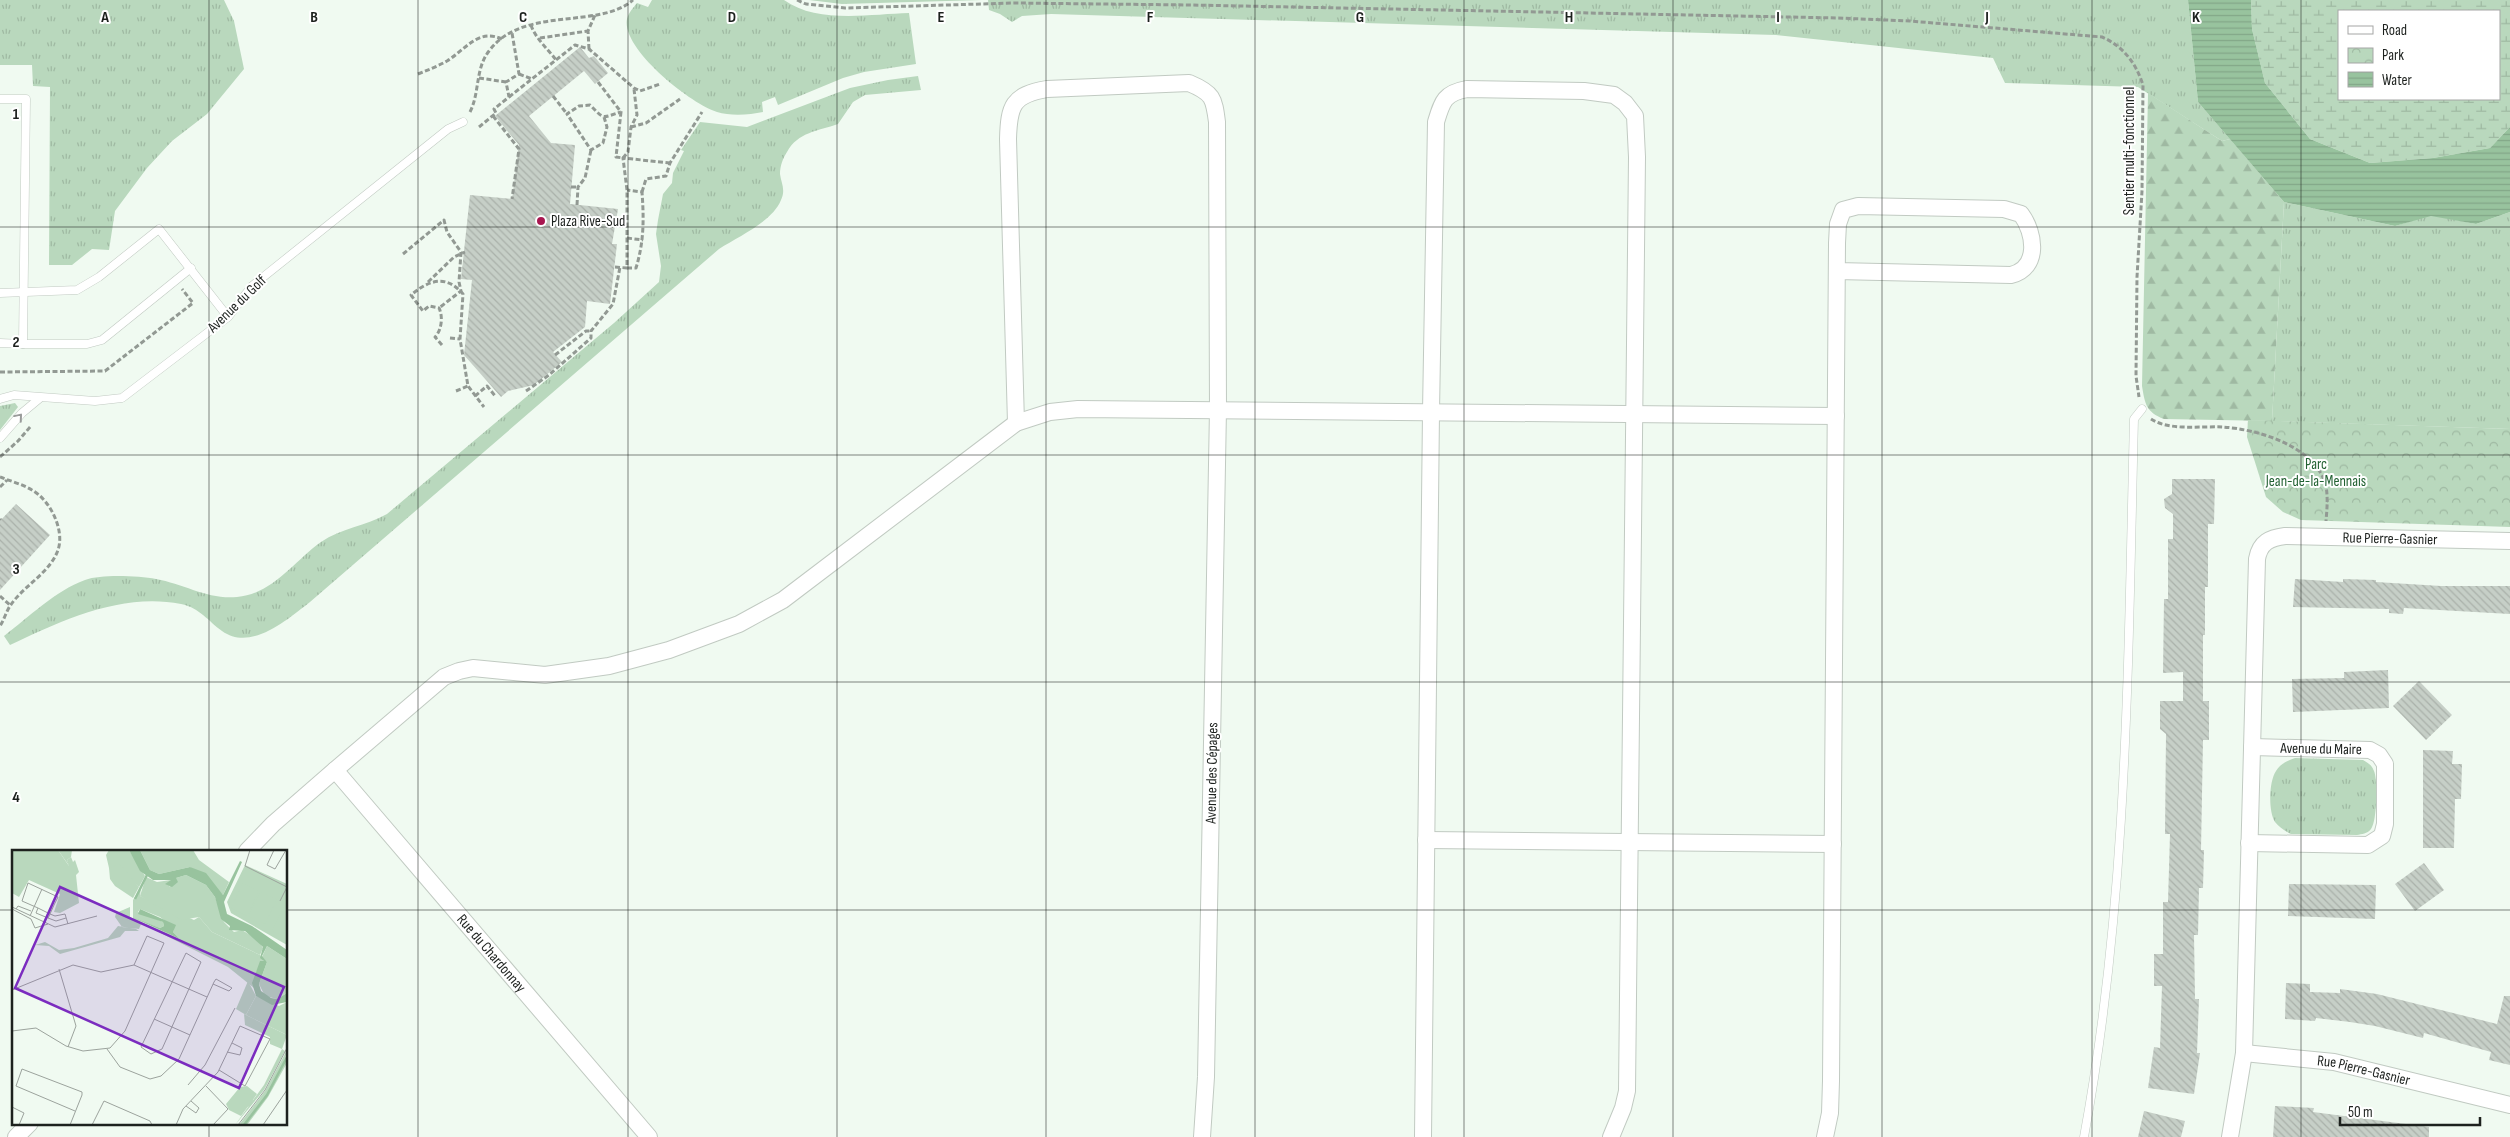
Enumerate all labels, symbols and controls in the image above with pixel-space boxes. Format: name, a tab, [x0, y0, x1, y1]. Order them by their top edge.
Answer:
text: A	[100, 8, 109, 27]
text: B	[310, 8, 318, 27]
text: C	[519, 8, 527, 27]
text: D	[728, 8, 736, 27]
text: E	[938, 8, 945, 27]
text: F	[1147, 8, 1154, 27]
text: G	[1356, 8, 1364, 27]
text: H	[1565, 8, 1573, 27]
text: I	[1776, 8, 1780, 27]
text: J	[1984, 8, 1989, 27]
text: K	[2192, 8, 2200, 27]
legend	[2338, 10, 2500, 100]
text: Road	[2382, 21, 2407, 40]
text: Park	[2382, 46, 2404, 65]
text: Water	[2382, 71, 2413, 90]
street label: Sentier multi-fonctionnel	[2120, 87, 2139, 215]
text: 1	[13, 105, 20, 124]
place label: Plaza Rive-Sud	[551, 212, 625, 231]
marker: Plaza Rive-Sud	[535, 215, 547, 227]
street label: Avenue du Golf	[203, 271, 271, 338]
text: 2	[12, 333, 20, 352]
one-way arrow	[13, 414, 22, 423]
park label: Parc Jean-de-la-Mennais	[2265, 455, 2366, 491]
street label: Rue Pierre-Gasnier	[2342, 528, 2438, 549]
text: 3	[12, 560, 20, 579]
street label: Avenue des Cépages	[1202, 722, 1222, 825]
street label: Avenue du Maire	[2279, 739, 2362, 759]
text: 4	[12, 788, 20, 807]
inset map	[12, 850, 288, 1124]
street label: Rue du Chardonnay	[453, 910, 531, 996]
street label: Rue Pierre-Gasnier	[2316, 1051, 2413, 1090]
scale bar	[2340, 1094, 2480, 1126]
text: 50 m	[2348, 1103, 2373, 1122]

